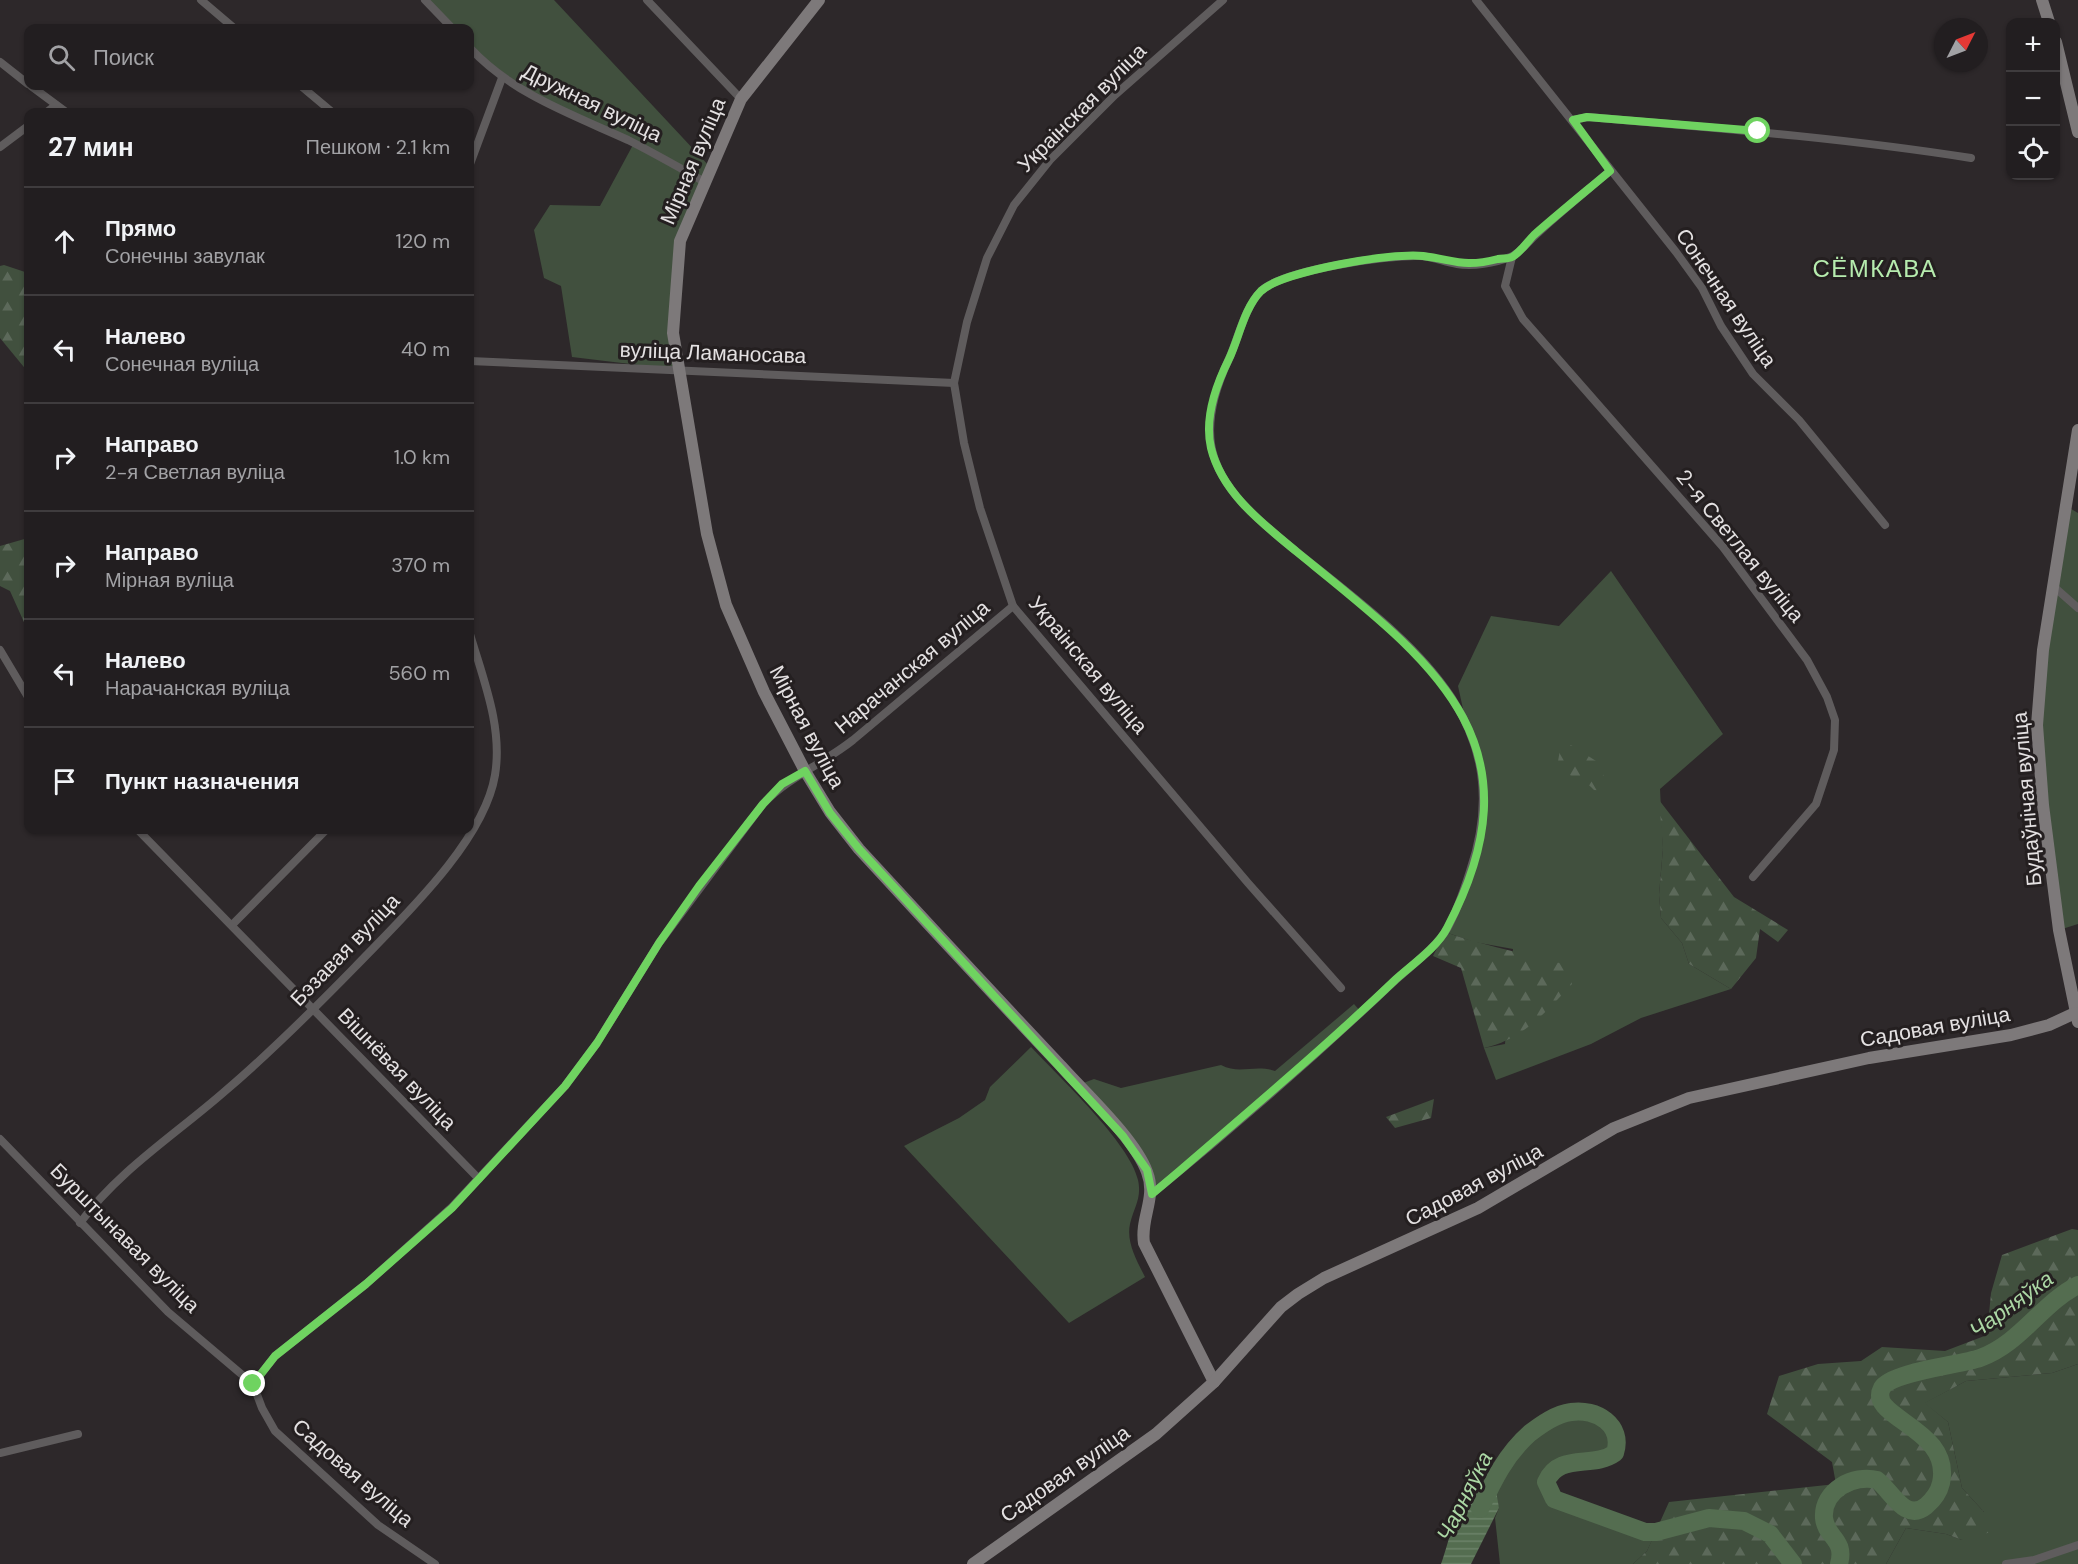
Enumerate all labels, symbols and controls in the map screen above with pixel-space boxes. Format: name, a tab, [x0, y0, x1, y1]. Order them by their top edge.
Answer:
north arrow	[1934, 18, 1988, 72]
map controls	[2006, 18, 2060, 180]
button: +	[2006, 18, 2060, 72]
search box	[24, 24, 474, 90]
street label: Украінская вуліца	[1012, 37, 1153, 178]
icon: search	[45, 41, 78, 74]
text: Поиск	[93, 43, 154, 72]
street label: Дружная вуліца	[518, 57, 667, 149]
button: −	[2006, 72, 2060, 126]
street label: Мірная вуліца	[654, 93, 732, 229]
route start	[1744, 117, 1770, 143]
button: locate	[2006, 126, 2060, 180]
text: 27 мин	[48, 130, 134, 164]
text: Пешком · 2.1 km	[306, 134, 450, 160]
text: Прямо	[105, 214, 176, 243]
street label: Сонечная вуліца	[1669, 223, 1783, 373]
icon: ahead	[48, 225, 81, 258]
text: 120 m	[396, 228, 450, 254]
text: Сонечны завулак	[105, 243, 265, 269]
district label: СЁМКАВА	[1812, 253, 1938, 284]
text: Налево	[105, 322, 186, 351]
icon: left	[48, 333, 81, 366]
text: 40 m	[401, 336, 450, 362]
street label: вуліца Ламаносава	[619, 336, 807, 370]
text: Сонечная вуліца	[105, 351, 259, 377]
text: Направо	[105, 430, 199, 459]
icon: right	[48, 441, 81, 474]
text: 1.0 km	[394, 444, 450, 470]
text: 2-я Светлая вуліца	[105, 459, 285, 485]
street label: 2-я Светлая вуліца	[1670, 464, 1811, 628]
text: Направо	[105, 538, 199, 567]
icon: right	[48, 549, 81, 582]
text: 370 m	[391, 552, 450, 578]
text: Мірная вуліца	[105, 567, 234, 593]
street label: Украінская вуліца	[1022, 590, 1154, 740]
street label: Нарачанская вуліца	[829, 594, 996, 740]
text: Налево	[105, 646, 186, 675]
icon: left	[48, 657, 81, 690]
text: 560 m	[388, 660, 450, 686]
street label: Мірная вуліца	[763, 661, 851, 794]
text: Нарачанская вуліца	[105, 675, 290, 701]
street label: Будаўнічая вуліца	[2005, 710, 2049, 887]
icon: arrive	[48, 765, 81, 798]
text: Пункт назначения	[105, 767, 300, 796]
street label: Бэзавая вуліца	[284, 887, 406, 1012]
street label: Садовая вуліца	[1858, 1000, 2013, 1054]
street label: Вішнёвая вуліца	[331, 1002, 463, 1136]
street label: Садовая вуліца	[1400, 1137, 1548, 1233]
street label: Бурштынавая вуліца	[44, 1157, 206, 1319]
water label: Чарняўка	[1964, 1264, 2059, 1345]
route end	[239, 1370, 265, 1396]
street label: Садовая вуліца	[286, 1413, 420, 1534]
street label: Садовая вуліца	[995, 1419, 1136, 1529]
water label: Чарняўка	[1430, 1447, 1499, 1546]

